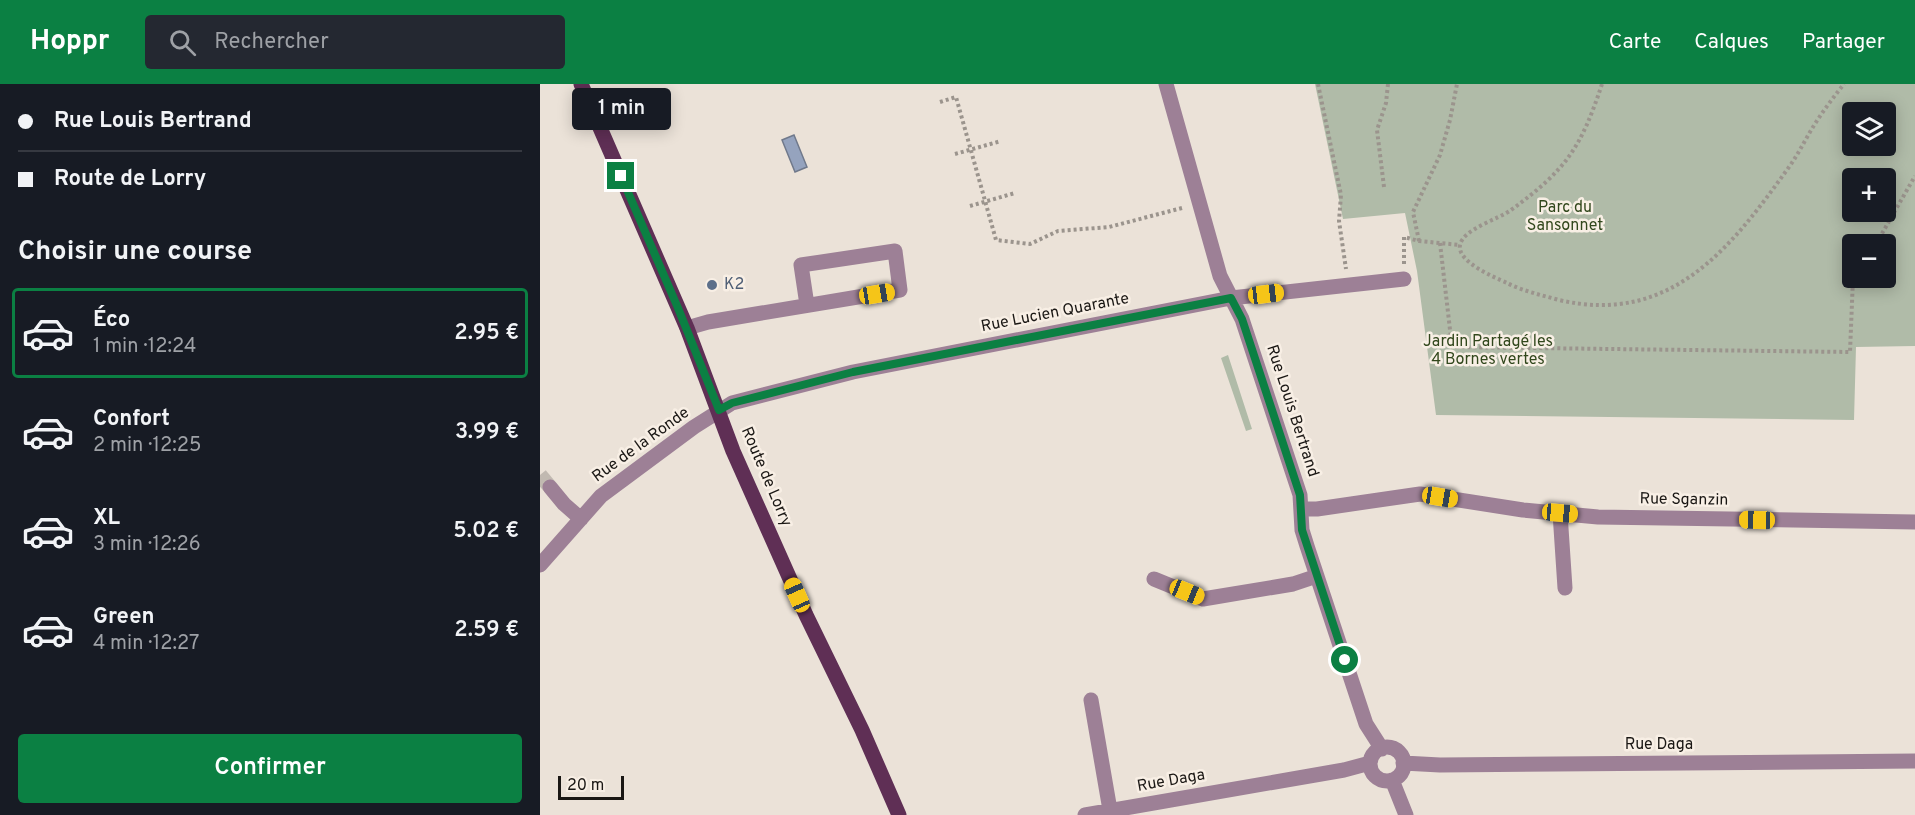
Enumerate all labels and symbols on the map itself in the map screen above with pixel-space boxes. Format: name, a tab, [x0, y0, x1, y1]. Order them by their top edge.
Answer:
callout: 1 min	[572, 89, 670, 131]
route end	[607, 162, 634, 189]
park label: Parc du Sansonnet	[1527, 198, 1603, 236]
place label: K2	[724, 275, 744, 295]
marker: K2	[705, 278, 719, 292]
car	[858, 282, 896, 306]
car	[1247, 283, 1285, 305]
street label: Rue Lucien Quarante	[979, 289, 1131, 337]
park label: Jardin Partagé les 4 Bornes vertes	[1423, 332, 1553, 370]
street label: Rue Louis Bertrand	[1261, 342, 1323, 480]
street label: Rue de la Ronde	[588, 403, 694, 487]
street label: Route de Lorry	[736, 424, 796, 530]
car	[1421, 485, 1459, 509]
street label: Rue Sganzin	[1639, 489, 1729, 511]
car	[1541, 502, 1579, 524]
car	[1739, 511, 1775, 529]
car	[781, 575, 813, 615]
car	[1167, 577, 1207, 607]
route start	[1331, 646, 1358, 673]
street label: Rue Daga	[1625, 735, 1693, 755]
street label: Rue Daga	[1136, 765, 1206, 797]
scale bar	[558, 773, 624, 800]

